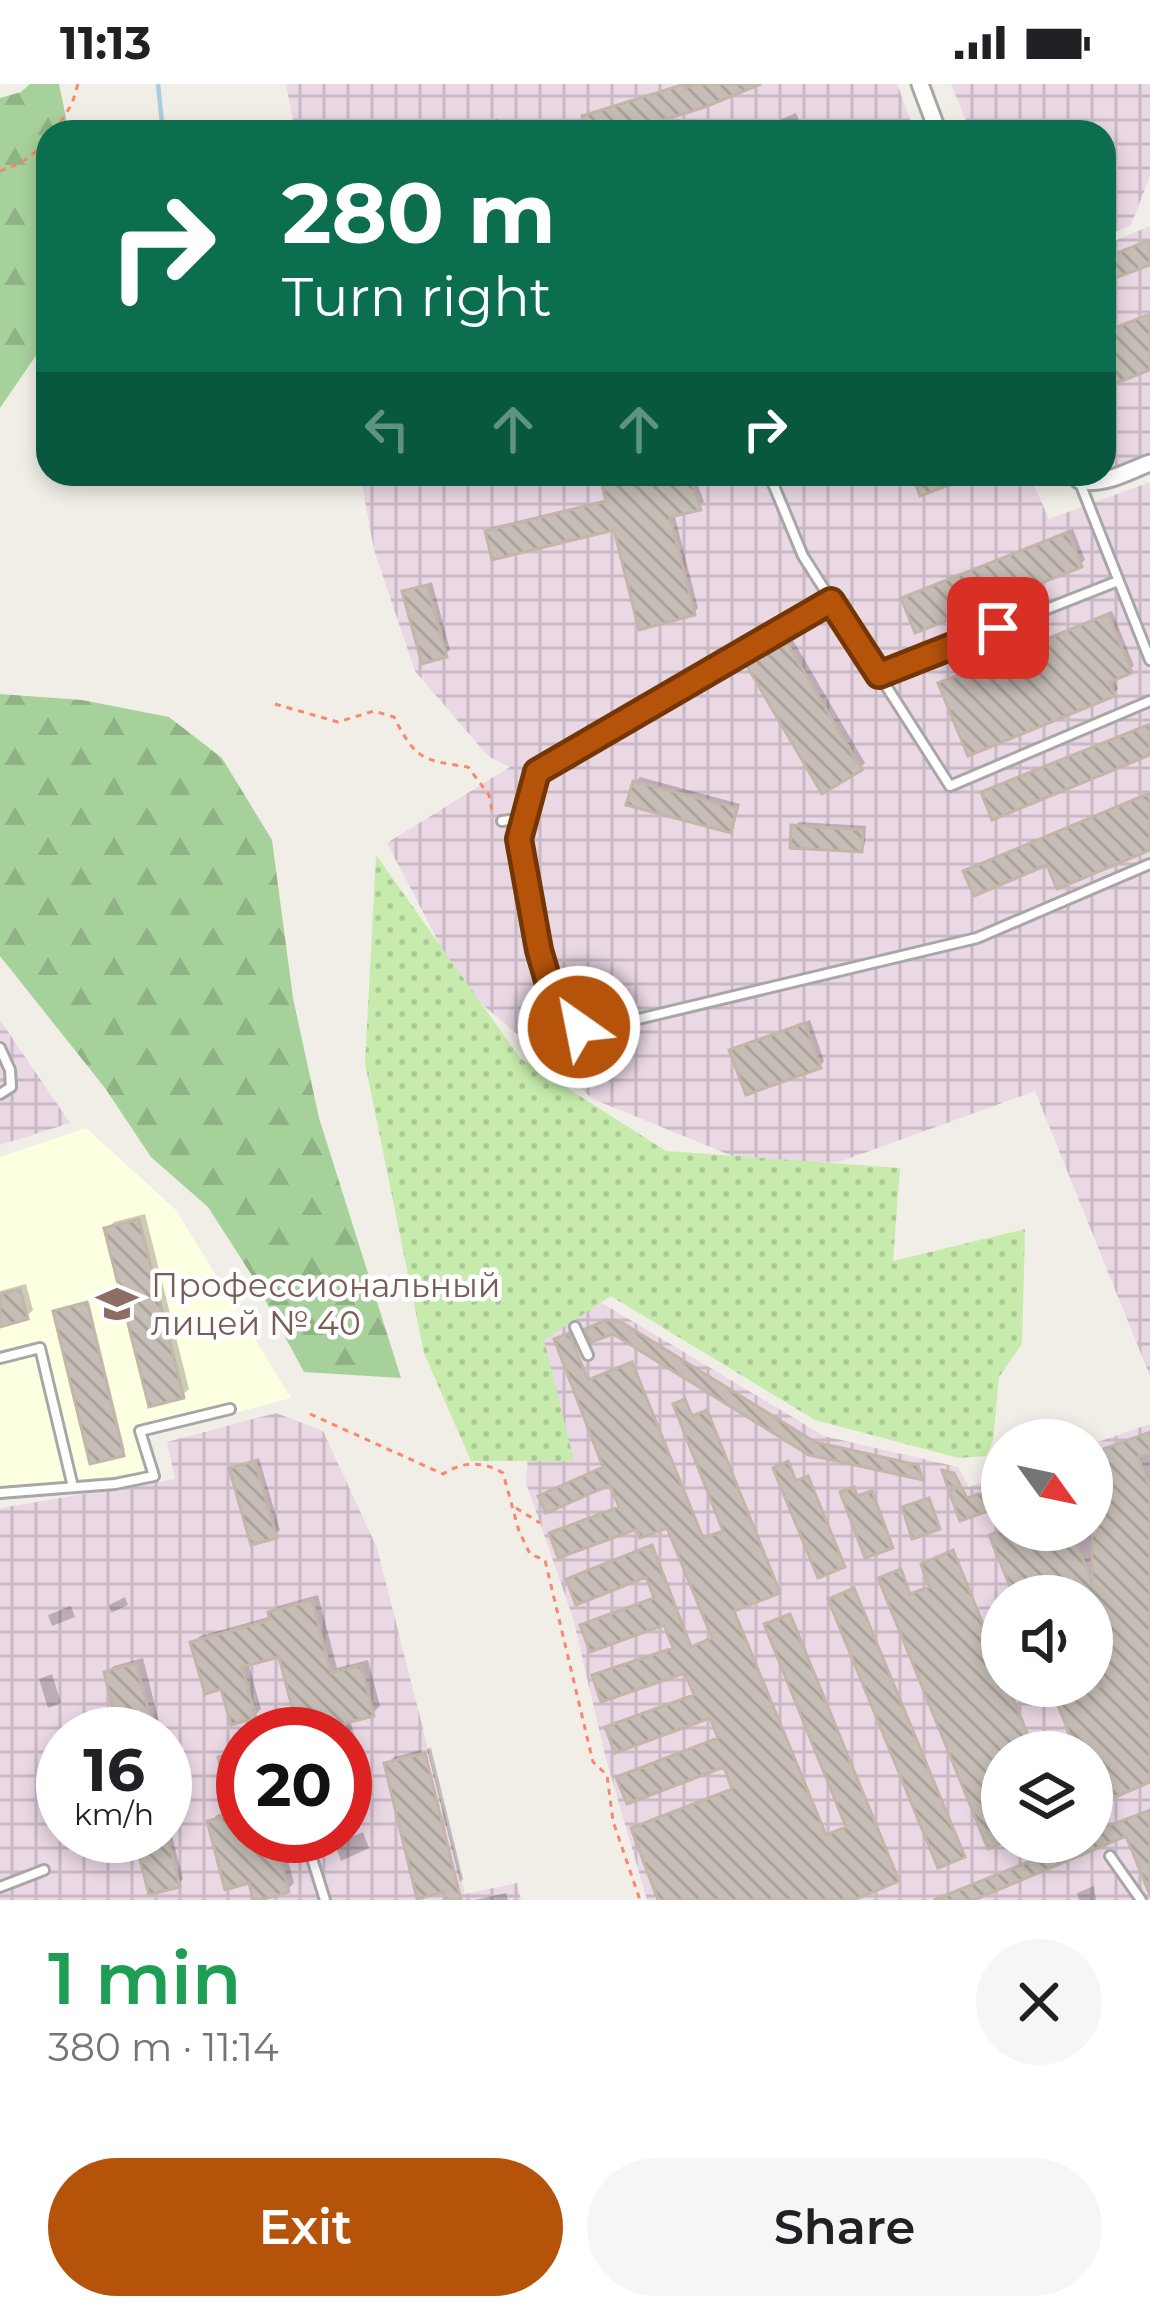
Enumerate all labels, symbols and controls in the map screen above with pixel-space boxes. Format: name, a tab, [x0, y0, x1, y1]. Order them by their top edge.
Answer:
text: 11:13	[60, 15, 151, 70]
text: 280 m	[282, 162, 556, 264]
icon: right	[84, 168, 240, 324]
text: Turn right	[282, 264, 552, 330]
icon: left	[354, 396, 420, 462]
icon: ahead	[480, 396, 546, 462]
icon: ahead	[606, 396, 672, 462]
icon: right	[732, 396, 798, 462]
pin	[947, 577, 1049, 679]
icon: arrive	[965, 595, 1031, 661]
position arrow	[516, 964, 642, 1090]
place label: Профессиональный лицей № 40	[151, 1265, 501, 1343]
school or university icon: Профессиональный лицей № 40	[94, 1281, 140, 1327]
north arrow	[981, 1419, 1113, 1551]
map controls	[981, 1419, 1113, 1863]
button: sound	[981, 1575, 1113, 1707]
speed limit sign: 20	[216, 1707, 372, 1863]
button: layers	[981, 1731, 1113, 1863]
text: 16	[83, 1733, 145, 1806]
text: km/h	[74, 1796, 154, 1833]
text: 1 min	[48, 1934, 241, 2022]
button: close	[976, 1939, 1102, 2065]
text: 380 m · 11:14	[48, 2023, 279, 2071]
button: Exit	[48, 2158, 563, 2296]
button: Share	[587, 2158, 1102, 2296]

